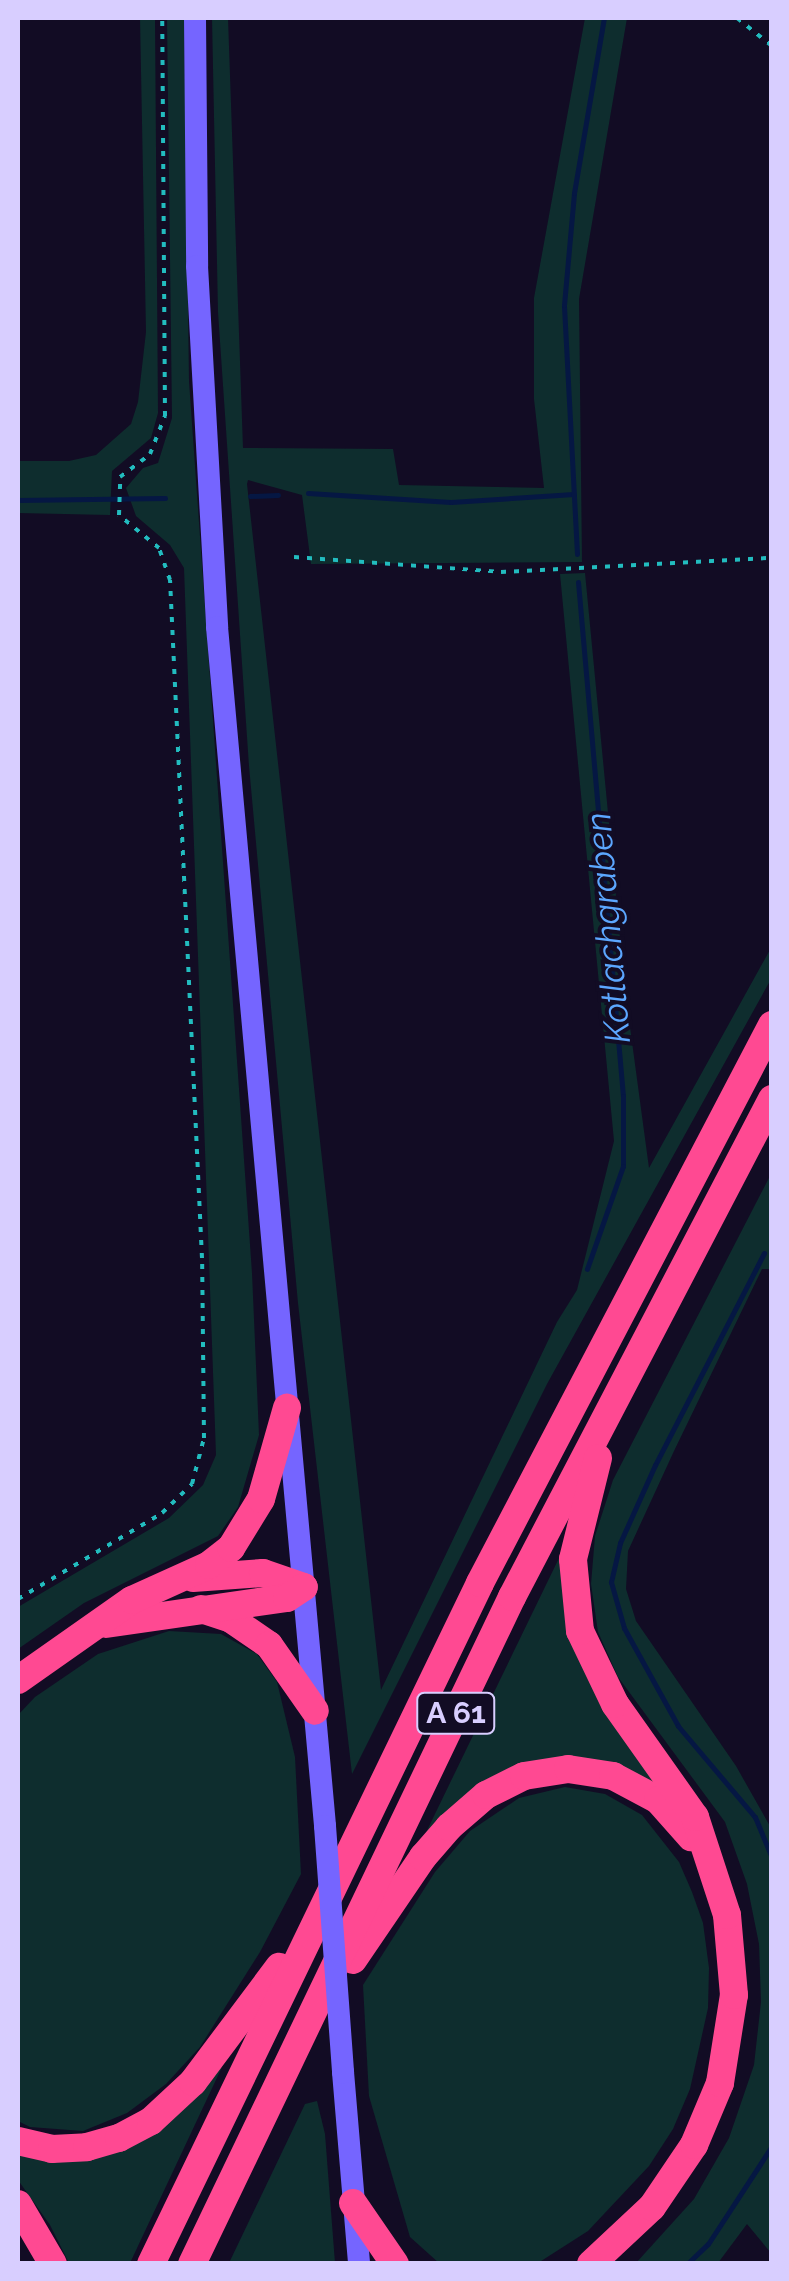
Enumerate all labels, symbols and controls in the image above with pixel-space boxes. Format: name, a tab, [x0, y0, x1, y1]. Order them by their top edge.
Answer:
water label: Kotlachgraben	[577, 811, 639, 1045]
road number: A 61	[414, 1688, 498, 1738]

